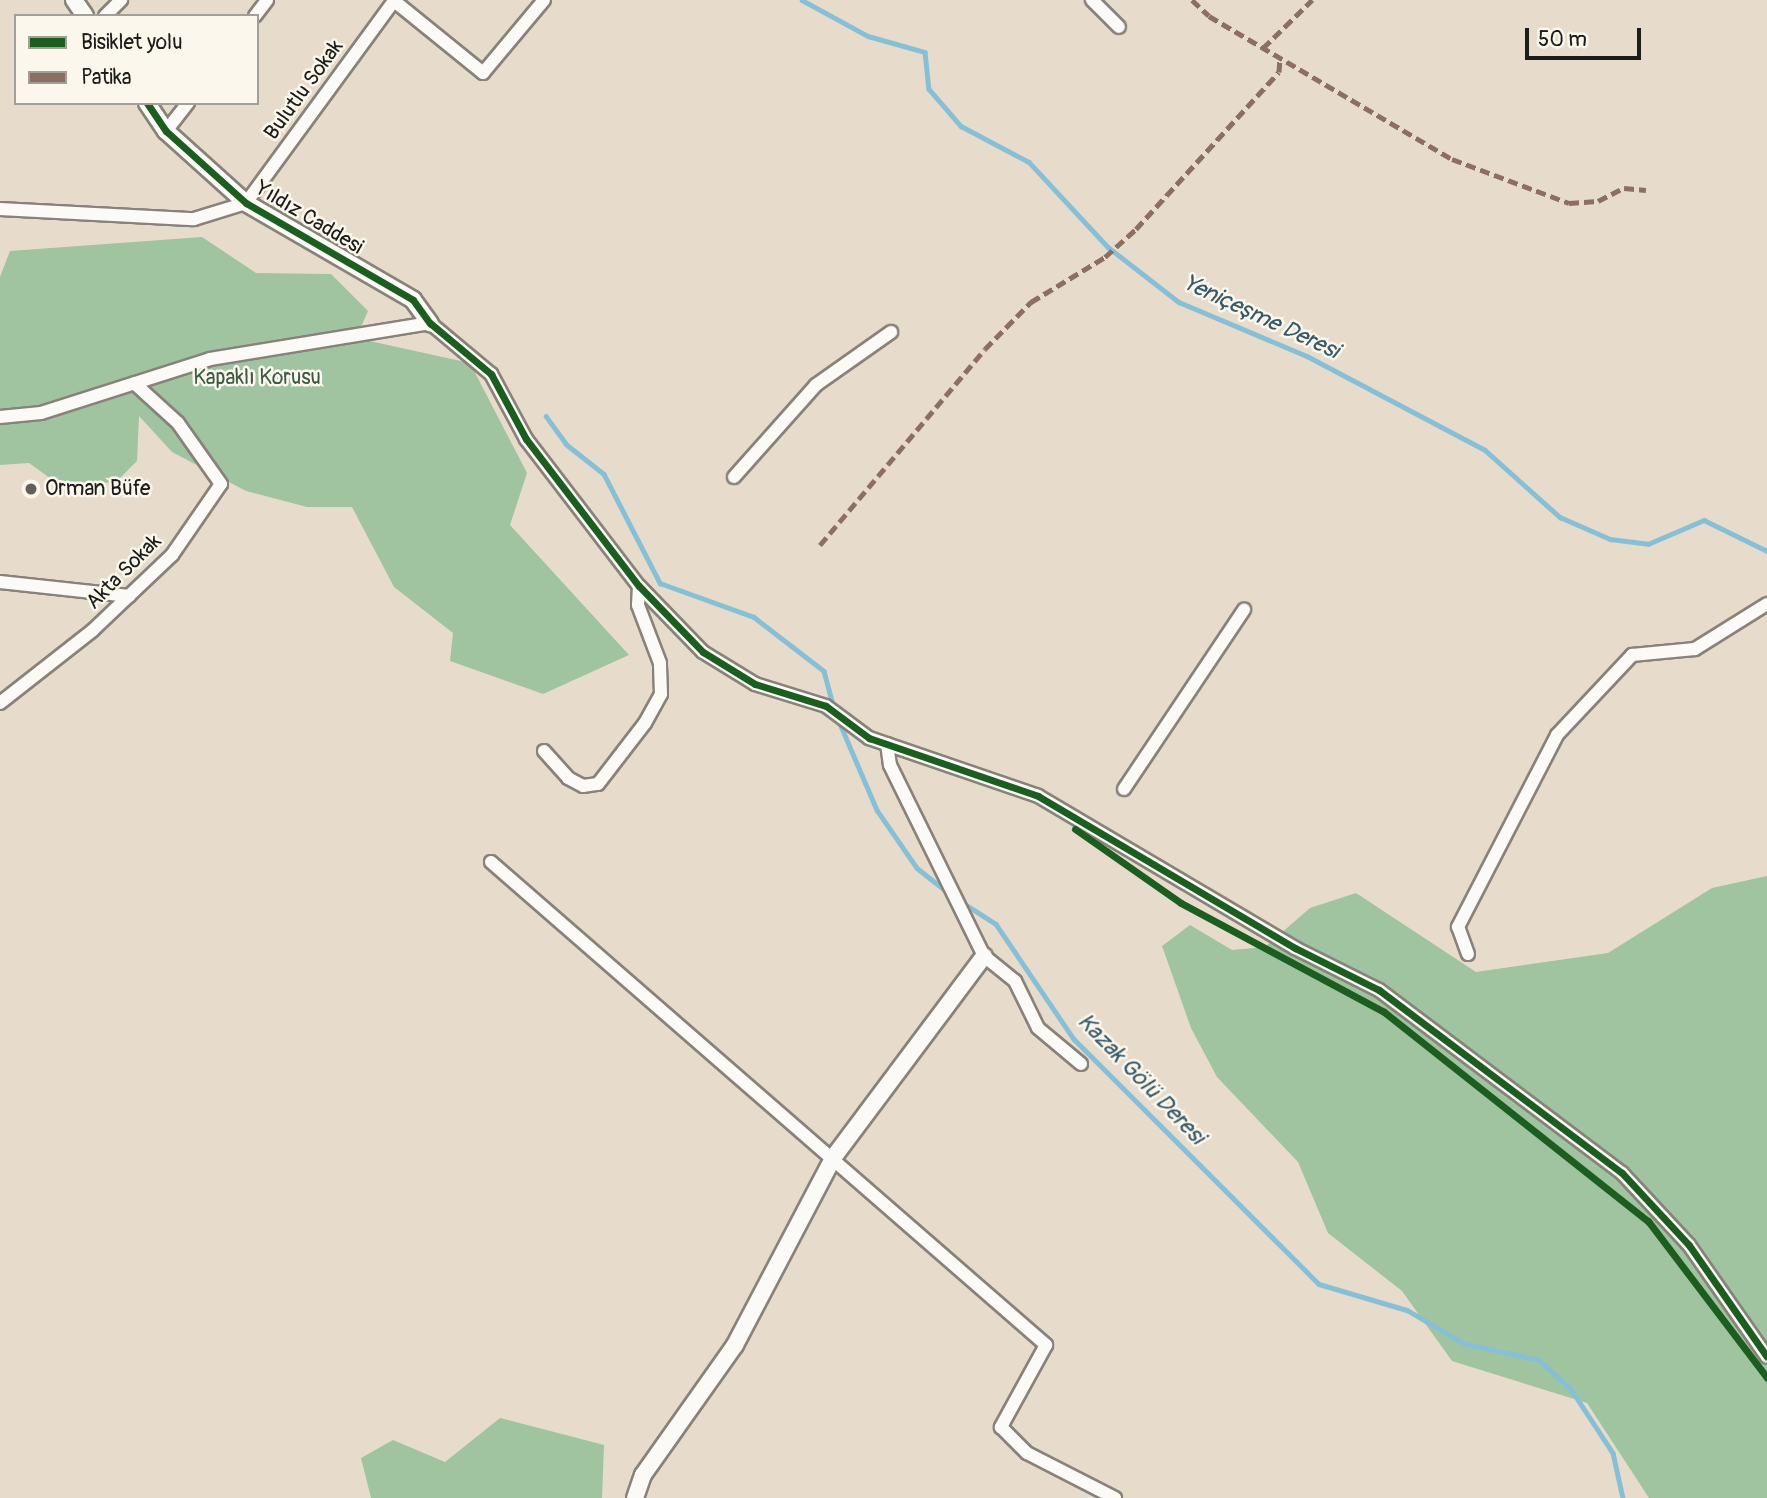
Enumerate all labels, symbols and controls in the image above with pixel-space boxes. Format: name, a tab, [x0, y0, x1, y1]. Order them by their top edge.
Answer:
legend	[14, 14, 259, 105]
scale bar	[1529, 14, 1644, 58]
text: 50 m	[1538, 26, 1587, 53]
text: Bisiklet yolu	[81, 29, 183, 56]
street label: Bulutlu Sokak	[259, 35, 349, 145]
text: Patika	[81, 64, 132, 91]
street label: Yıldız Caddesi	[251, 176, 367, 260]
water label: Yeniçeşme Deresi	[1179, 269, 1343, 365]
park label: Kapaklı Korusu	[193, 365, 321, 391]
place label: Orman Büfe	[45, 476, 150, 502]
marker: Orman Büfe	[23, 481, 39, 497]
street label: Akta Sokak	[81, 529, 167, 615]
water label: Kazak Gölü Deresi	[1072, 1008, 1210, 1150]

